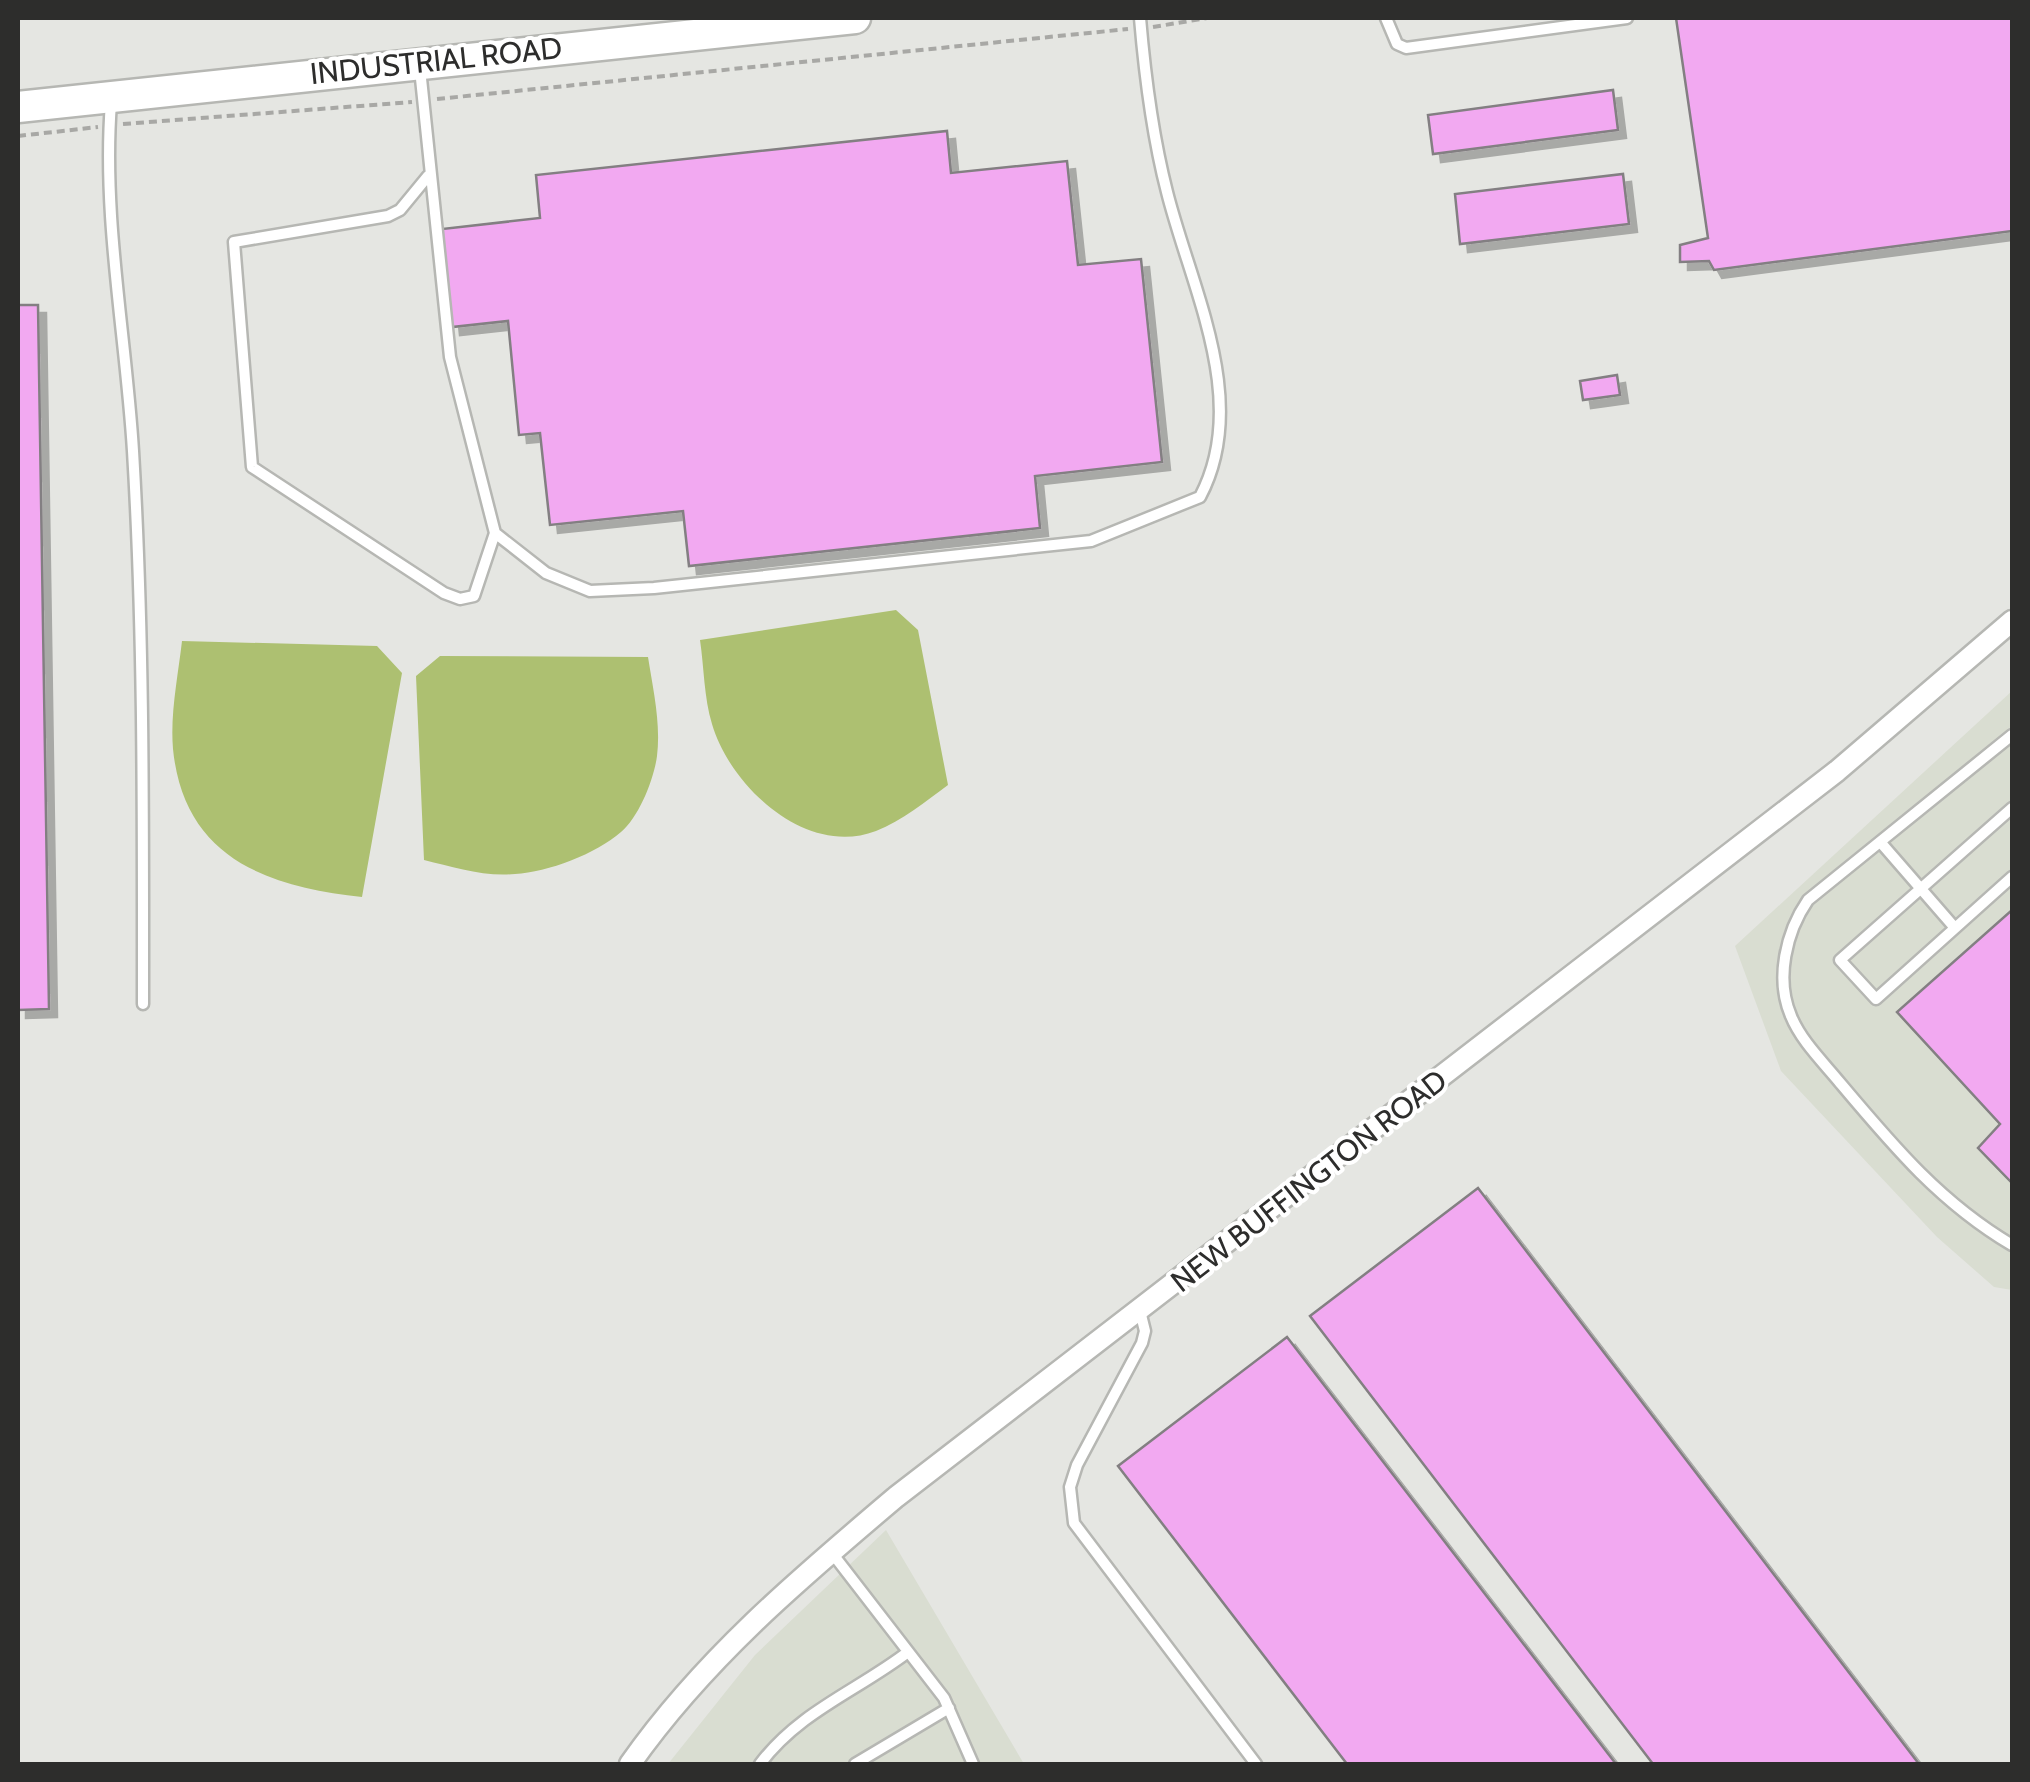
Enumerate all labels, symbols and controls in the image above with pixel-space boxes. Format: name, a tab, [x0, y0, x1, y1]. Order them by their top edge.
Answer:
street label: INDUSTRIAL ROAD	[308, 29, 564, 92]
street label: NEW BUFFINGTON ROAD	[1163, 1061, 1454, 1300]

